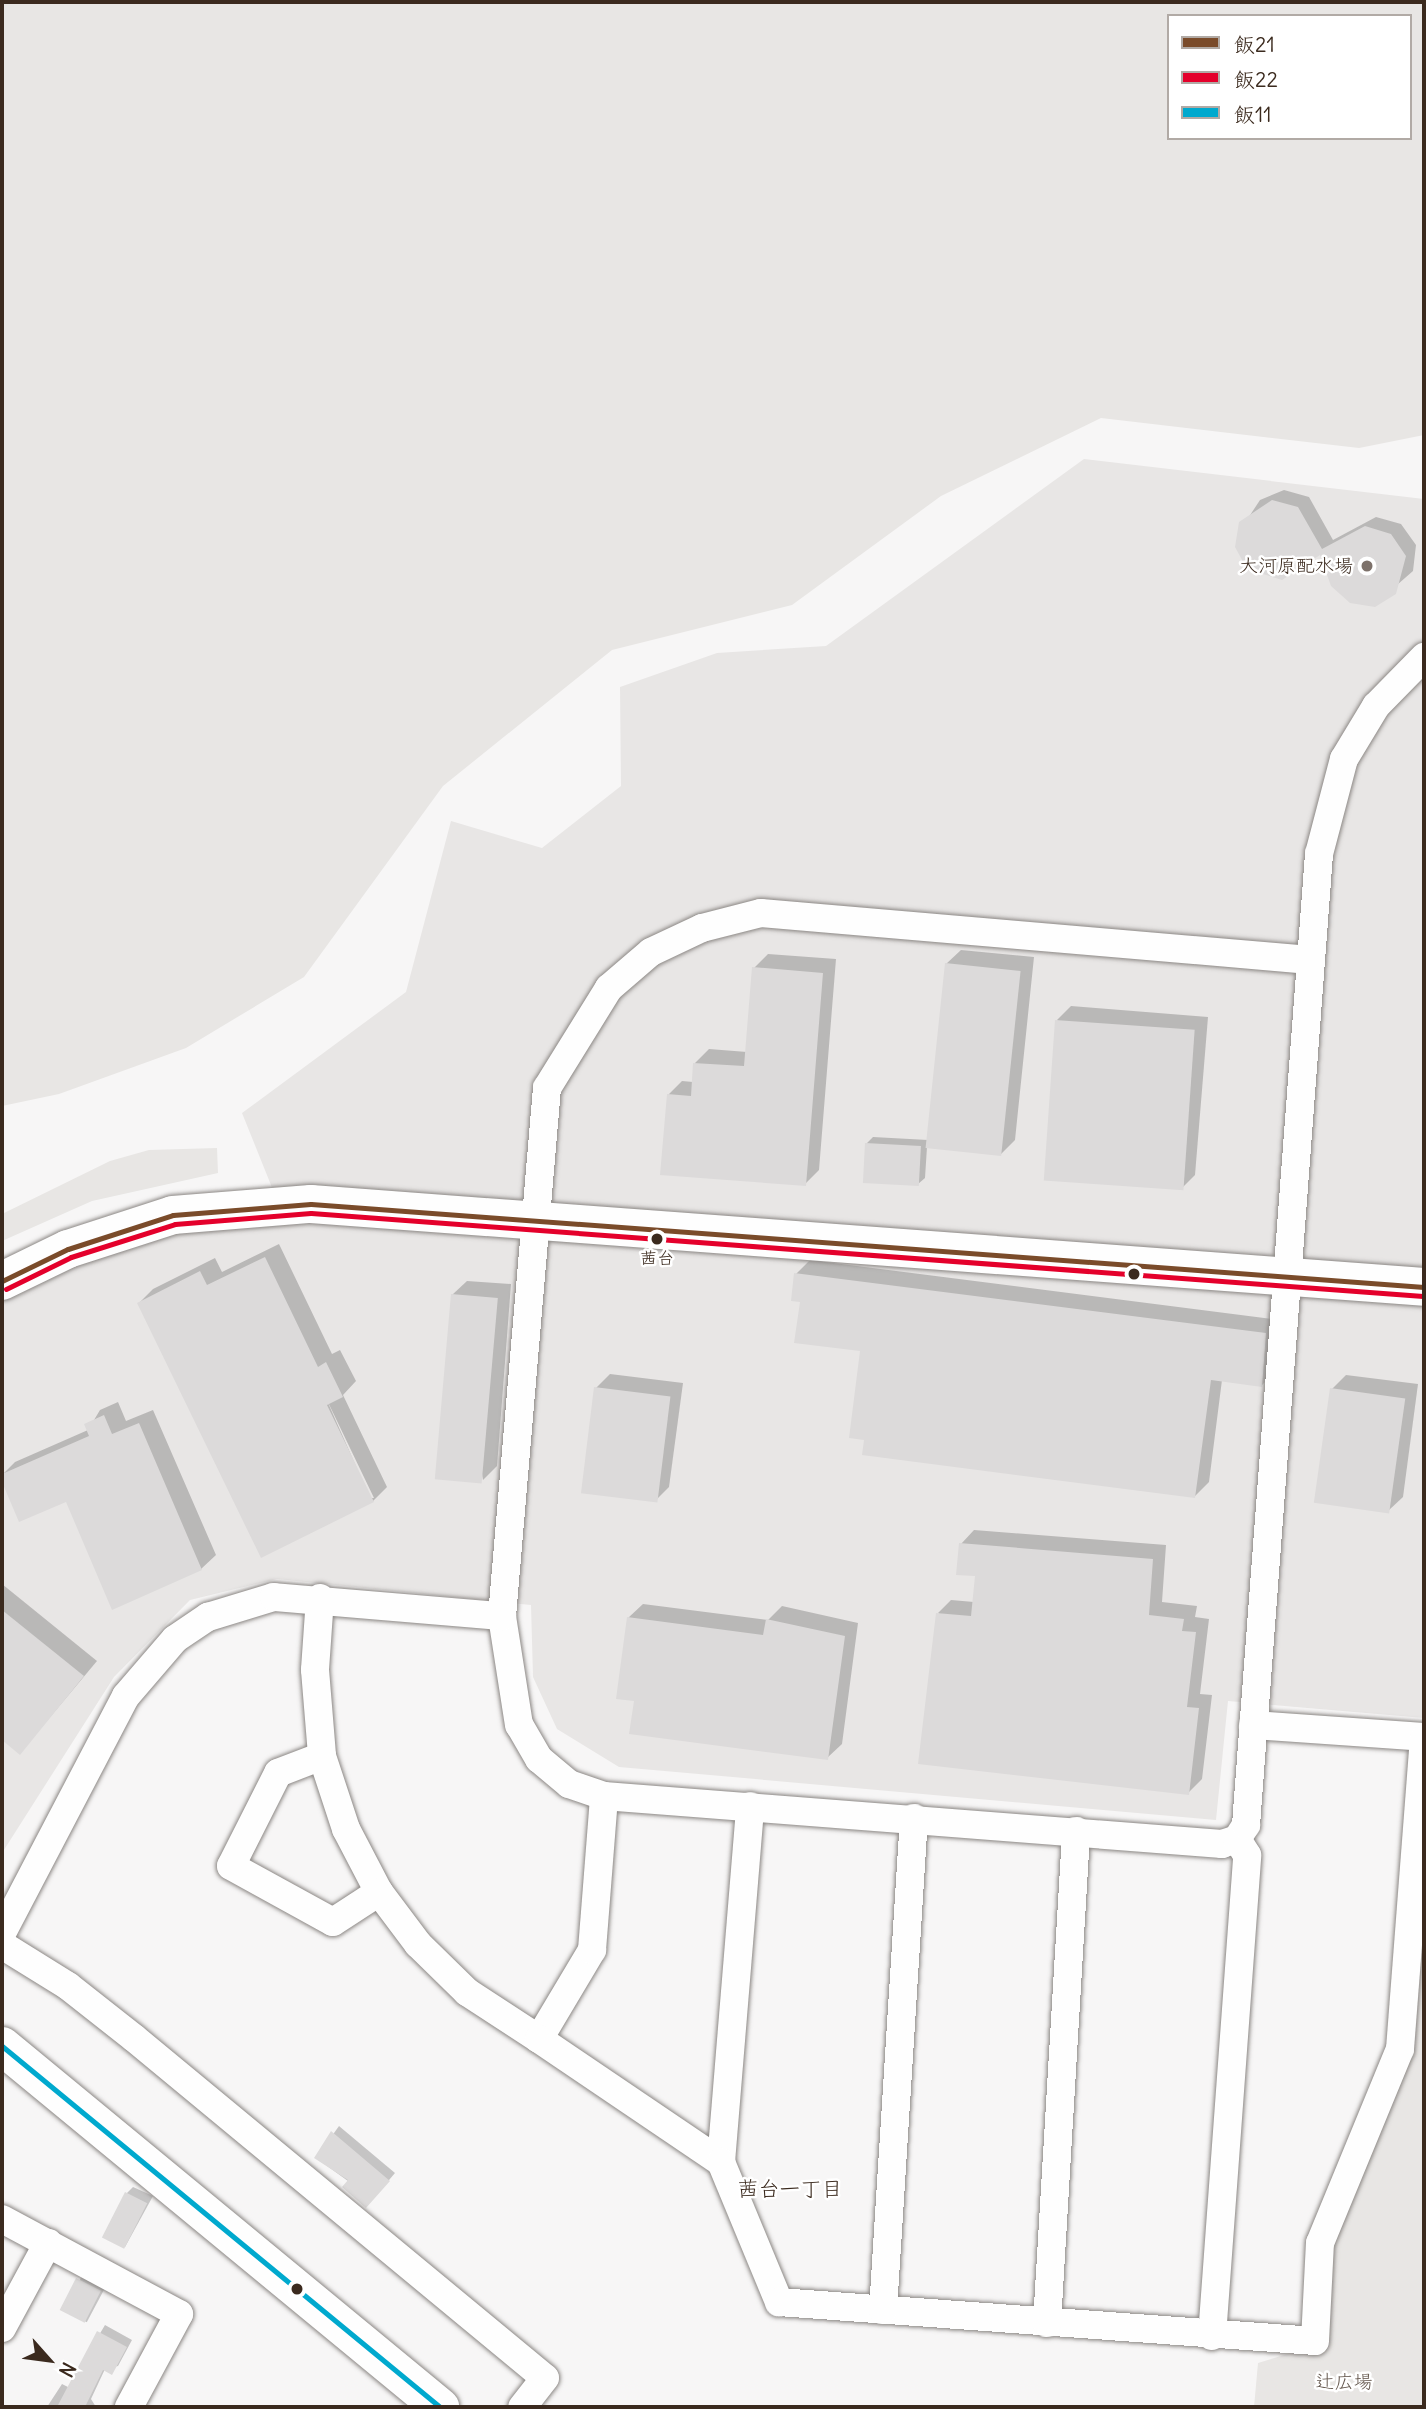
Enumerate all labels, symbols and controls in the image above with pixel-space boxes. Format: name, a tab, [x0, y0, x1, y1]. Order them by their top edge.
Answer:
legend	[1167, 14, 1412, 140]
text: 飯21	[1234, 31, 1275, 58]
text: 飯22	[1234, 66, 1278, 93]
text: 飯11	[1234, 101, 1272, 128]
place label: 大河原配水場	[1239, 555, 1353, 577]
marker: 大河原配水場	[1359, 558, 1375, 574]
marker: 茜台	[650, 1232, 664, 1246]
place label: 茜台	[640, 1249, 674, 1269]
unlabelled marker	[1127, 1267, 1141, 1281]
district label: 茜台一丁目	[738, 2176, 842, 2202]
unlabelled marker	[290, 2282, 304, 2296]
north arrow	[14, 2325, 84, 2395]
text: N	[54, 2358, 81, 2381]
park label: 辻広場	[1316, 2371, 1372, 2393]

